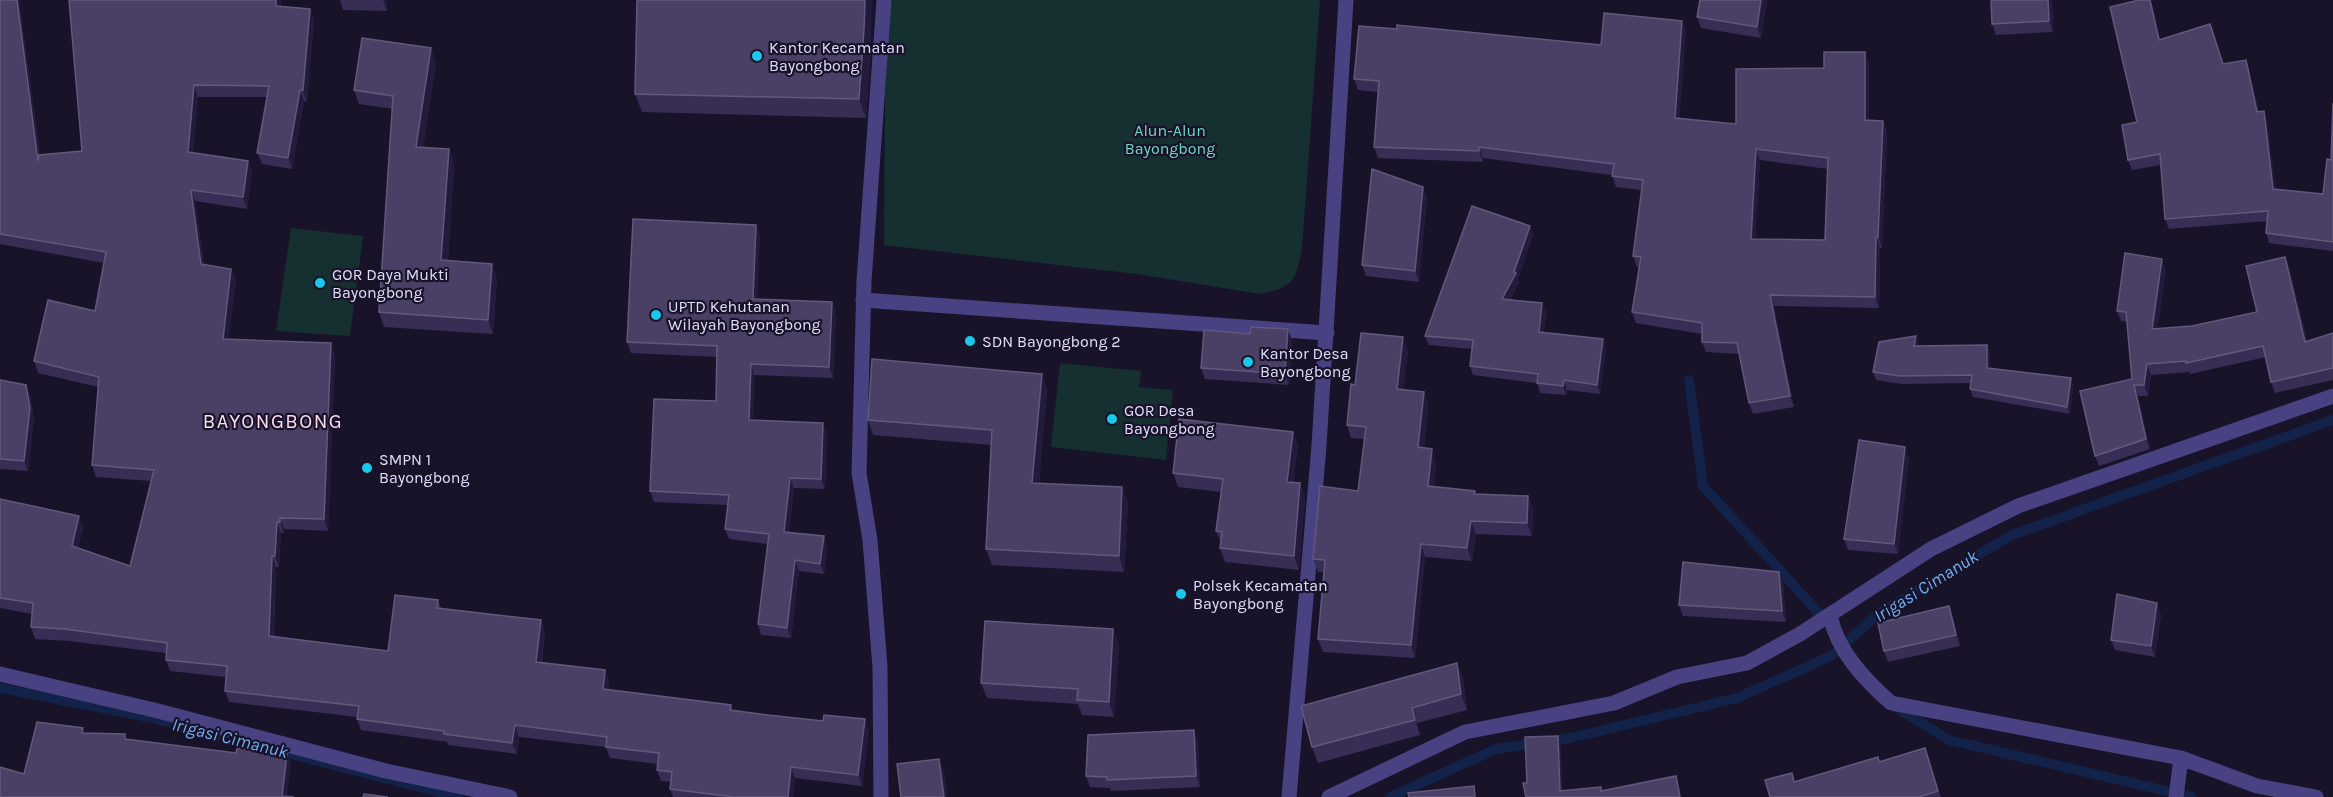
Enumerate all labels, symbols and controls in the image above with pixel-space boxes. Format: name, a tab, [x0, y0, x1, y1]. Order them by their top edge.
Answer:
place label: Kantor Kecamatan Bayongbong	[769, 38, 905, 75]
marker: Kantor Kecamatan Bayongbong	[750, 49, 764, 63]
park label: Alun-Alun Bayongbong	[1125, 121, 1215, 158]
place label: GOR Daya Mukti Bayongbong	[332, 265, 449, 302]
marker: GOR Daya Mukti Bayongbong	[313, 276, 327, 290]
place label: UPTD Kehutanan Wilayah Bayongbong	[668, 297, 821, 334]
marker: UPTD Kehutanan Wilayah Bayongbong	[649, 308, 663, 322]
place label: SDN Bayongbong 2	[982, 332, 1121, 351]
marker: SDN Bayongbong 2	[963, 334, 977, 348]
place label: Kantor Desa Bayongbong	[1260, 344, 1351, 381]
marker: Kantor Desa Bayongbong	[1241, 355, 1255, 369]
place label: GOR Desa Bayongbong	[1124, 401, 1215, 438]
district label: BAYONGBONG	[203, 410, 343, 433]
marker: GOR Desa Bayongbong	[1105, 412, 1119, 426]
place label: SMPN 1 Bayongbong	[379, 450, 470, 487]
marker: SMPN 1 Bayongbong	[360, 461, 374, 475]
water label: Irigasi Cimanuk	[1870, 545, 1983, 627]
place label: Polsek Kecamatan Bayongbong	[1193, 576, 1328, 613]
marker: Polsek Kecamatan Bayongbong	[1174, 587, 1188, 601]
water label: Irigasi Cimanuk	[170, 713, 291, 763]

